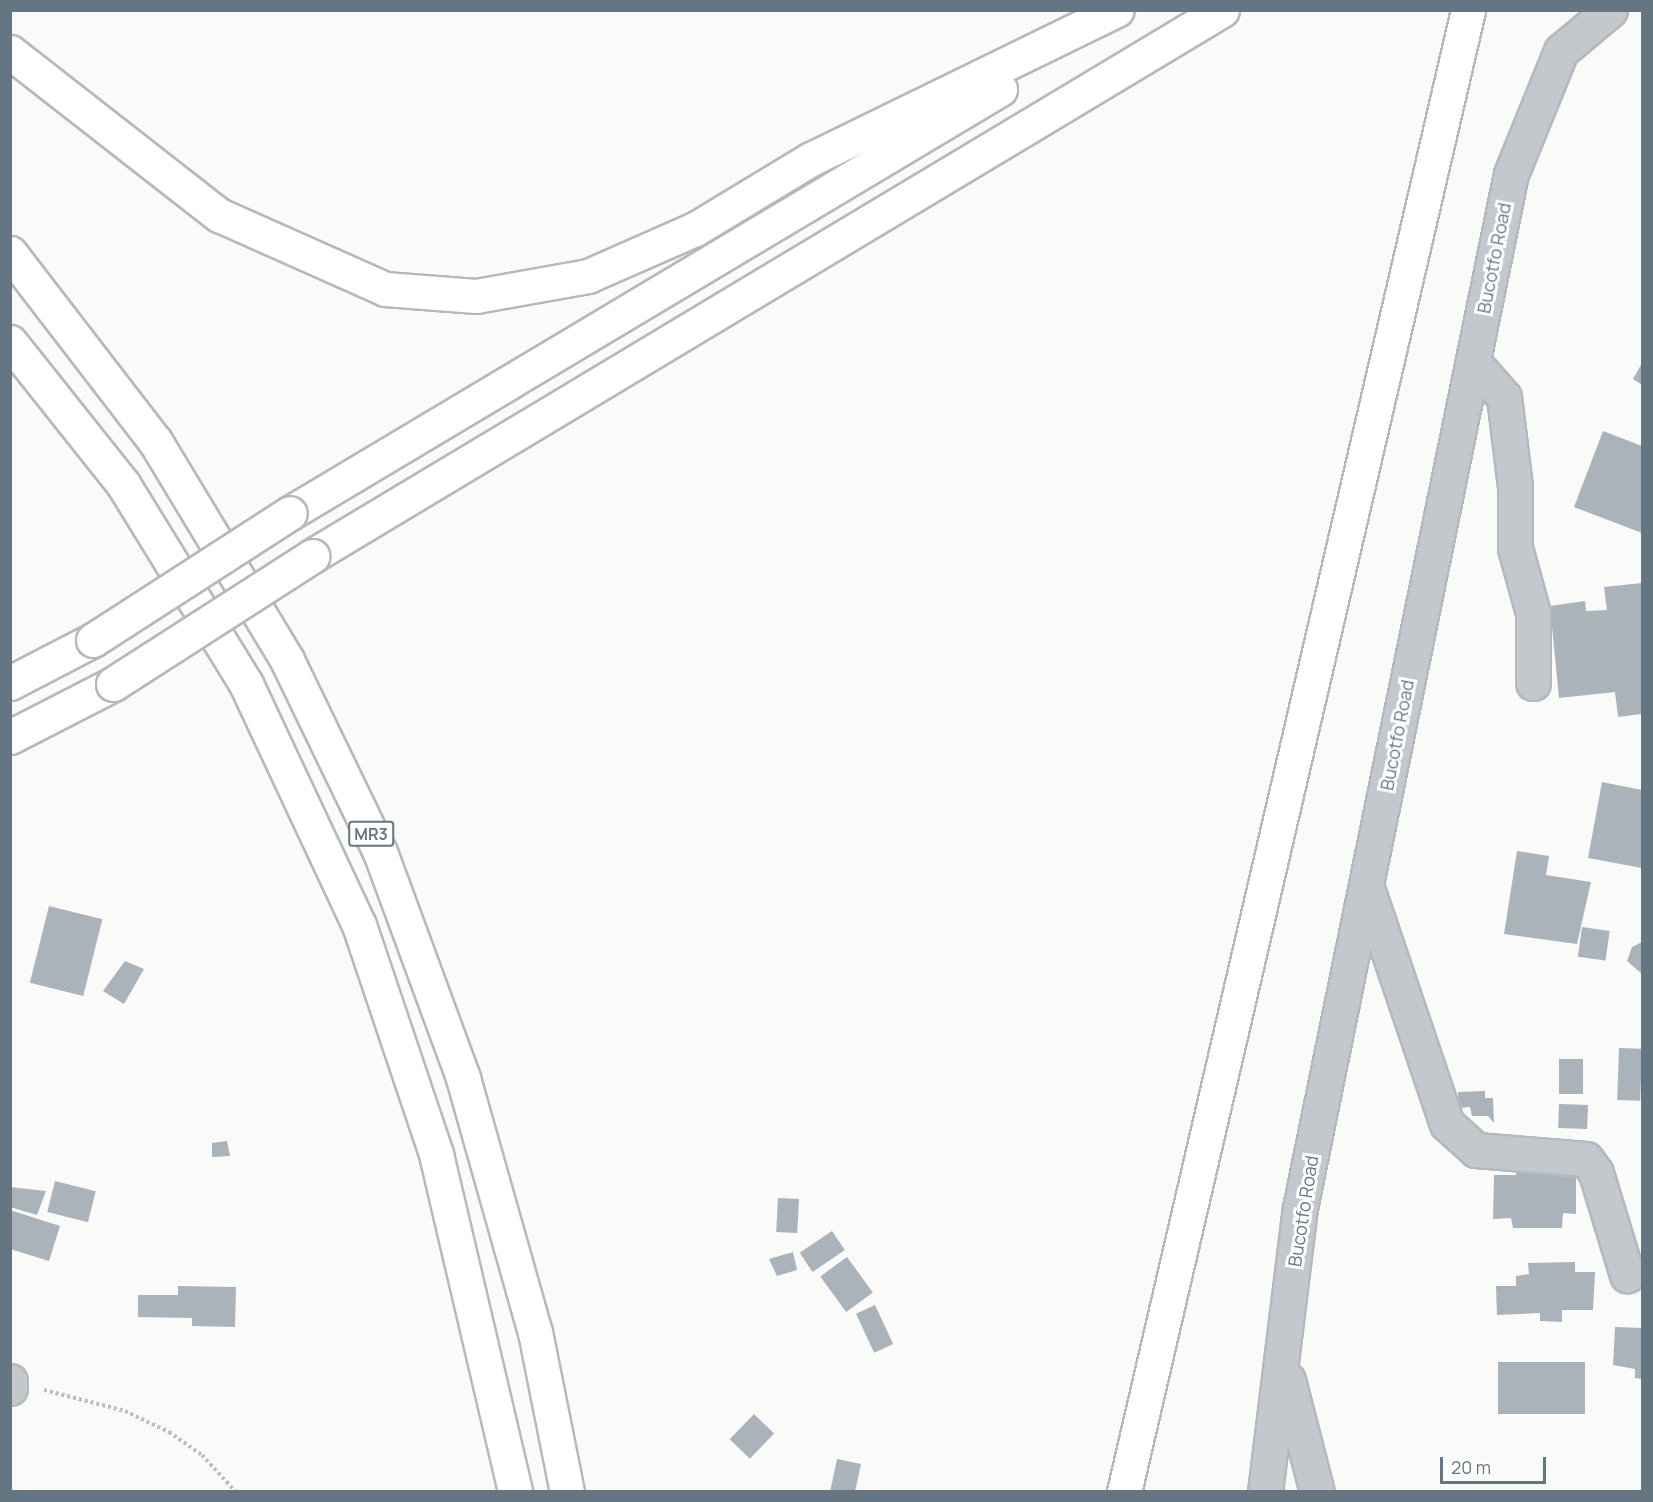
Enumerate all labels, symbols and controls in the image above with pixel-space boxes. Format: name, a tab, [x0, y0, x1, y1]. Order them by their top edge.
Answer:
street label: Bucotfo Road	[1473, 201, 1515, 315]
street label: Bucotfo Road	[1376, 678, 1418, 792]
road number: MR3	[347, 821, 395, 847]
street label: Bucotfo Road	[1284, 1154, 1322, 1268]
scale bar	[1443, 1445, 1550, 1483]
text: 20 m	[1451, 1455, 1491, 1479]

